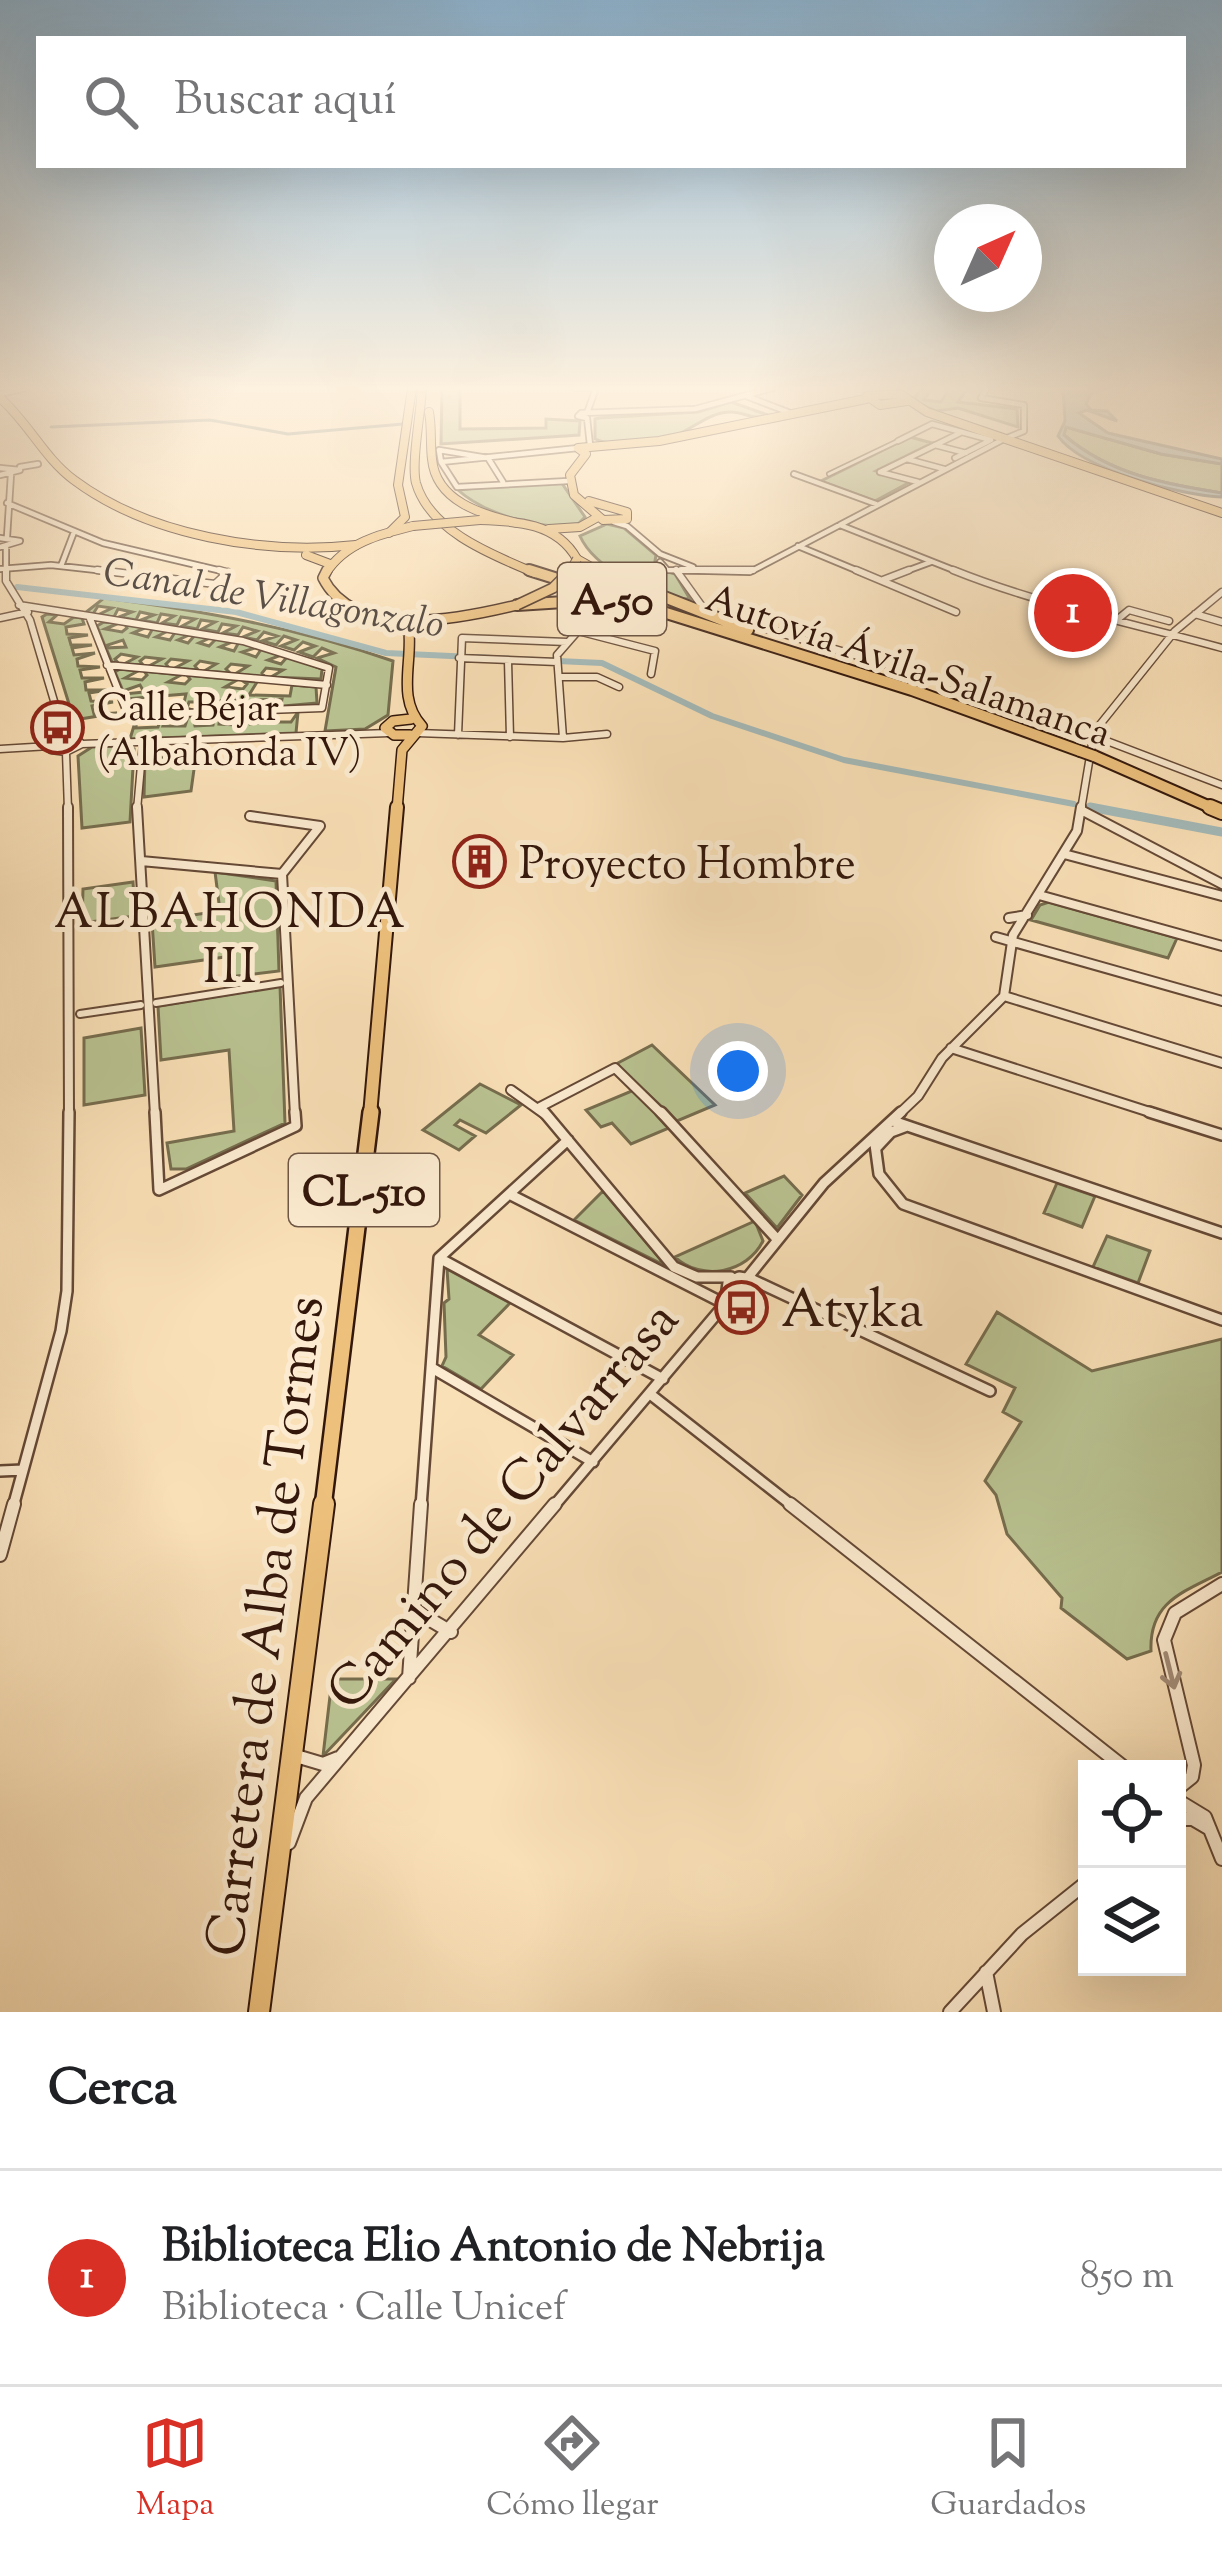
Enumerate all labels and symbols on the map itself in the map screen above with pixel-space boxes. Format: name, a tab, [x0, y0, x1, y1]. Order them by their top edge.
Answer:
north arrow	[934, 204, 1042, 312]
water label: Canal de Villagonzalo	[99, 546, 447, 655]
road number: A-50	[558, 563, 666, 635]
pin: 1	[1034, 568, 1112, 658]
street label: Autovía Ávila-Salamanca	[697, 573, 1118, 764]
place label: Calle Béjar (Albahonda IV)	[97, 683, 362, 784]
bus stop icon: Calle Béjar (Albahonda IV)	[30, 700, 86, 756]
building icon: Proyecto Hombre	[452, 834, 508, 890]
place label: Proyecto Hombre	[519, 835, 856, 900]
district label: ALBAHONDA III	[54, 881, 408, 1005]
your location	[708, 1041, 768, 1101]
road number: CL-510	[289, 1154, 439, 1226]
place label: Atyka	[781, 1274, 924, 1352]
bus stop icon: Atyka	[714, 1279, 770, 1335]
street label: Camino de Calvarrasa	[311, 1286, 700, 1729]
street label: Carretera de Alba de Tormes	[190, 1292, 348, 1961]
one-way arrow	[1160, 1652, 1182, 1690]

